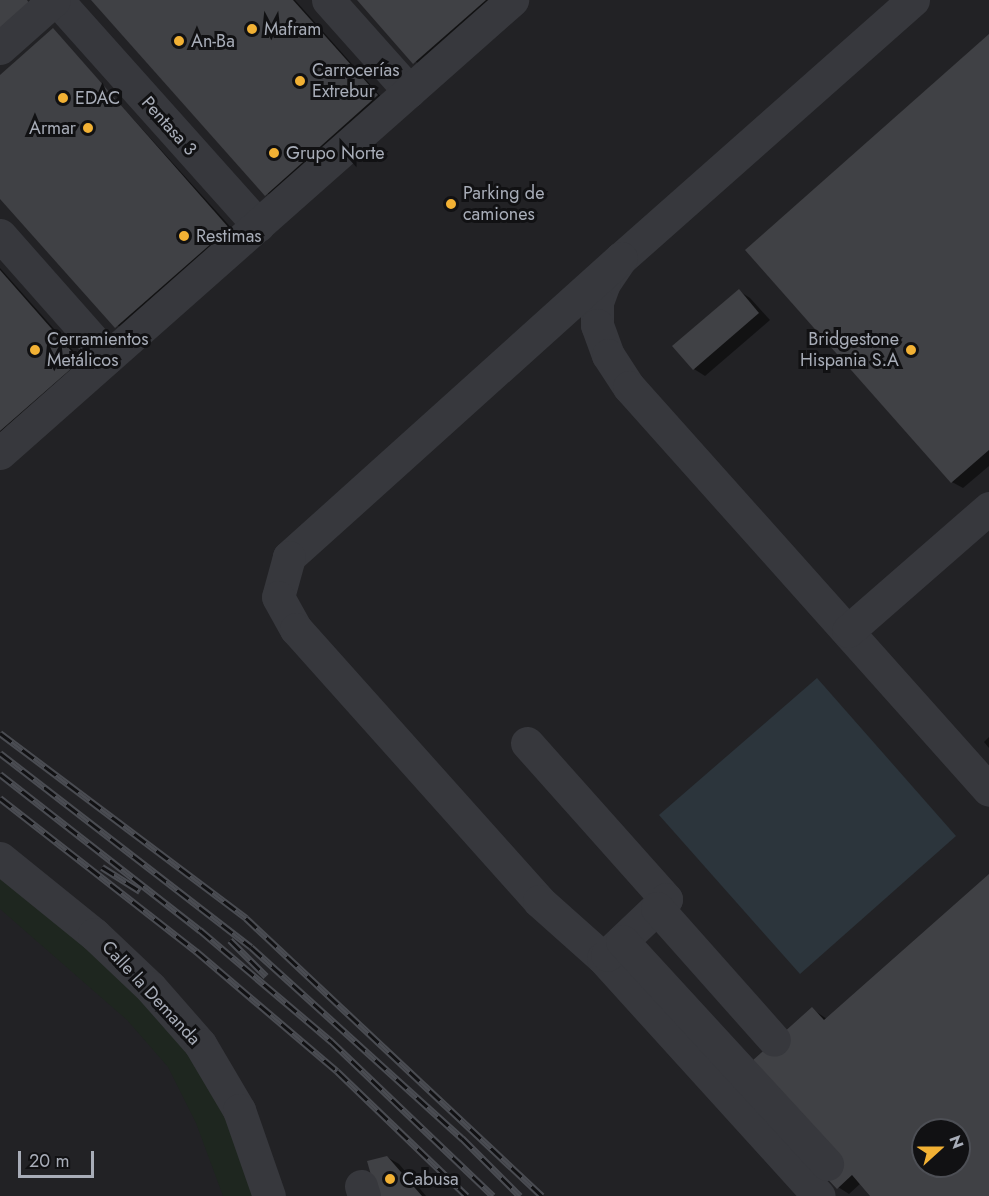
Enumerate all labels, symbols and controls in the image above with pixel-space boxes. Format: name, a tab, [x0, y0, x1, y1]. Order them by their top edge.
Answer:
place label: Mafram	[264, 18, 321, 40]
marker: Mafram	[245, 22, 259, 36]
place label: An-Ba	[191, 30, 235, 52]
marker: An-Ba	[172, 34, 186, 48]
place label: Carrocerías Extrebur	[312, 60, 400, 103]
marker: Carrocerías Extrebur	[293, 74, 307, 88]
place label: EDAC	[75, 87, 120, 109]
marker: EDAC	[56, 91, 70, 105]
street label: Pentasa 3	[137, 92, 201, 160]
place label: Armar	[29, 117, 76, 139]
marker: Armar	[81, 121, 95, 135]
place label: Grupo Norte	[286, 142, 385, 164]
marker: Grupo Norte	[267, 146, 281, 160]
place label: Parking de camiones	[463, 183, 544, 226]
marker: Parking de camiones	[444, 197, 458, 211]
place label: Restimas	[196, 225, 262, 247]
marker: Restimas	[177, 229, 191, 243]
place label: Cerramientos Metálicos	[47, 329, 148, 372]
place label: Bridgestone Hispania S.A	[800, 329, 899, 372]
marker: Cerramientos Metálicos	[28, 343, 42, 357]
marker: Bridgestone Hispania S.A	[904, 343, 918, 357]
street label: Calle la Demanda	[97, 936, 205, 1050]
north arrow	[911, 1118, 971, 1178]
text: N	[943, 1132, 969, 1152]
scale bar	[21, 1139, 98, 1177]
text: 20 m	[29, 1148, 69, 1174]
place label: Cabusa	[402, 1168, 459, 1190]
marker: Cabusa	[383, 1172, 397, 1186]

